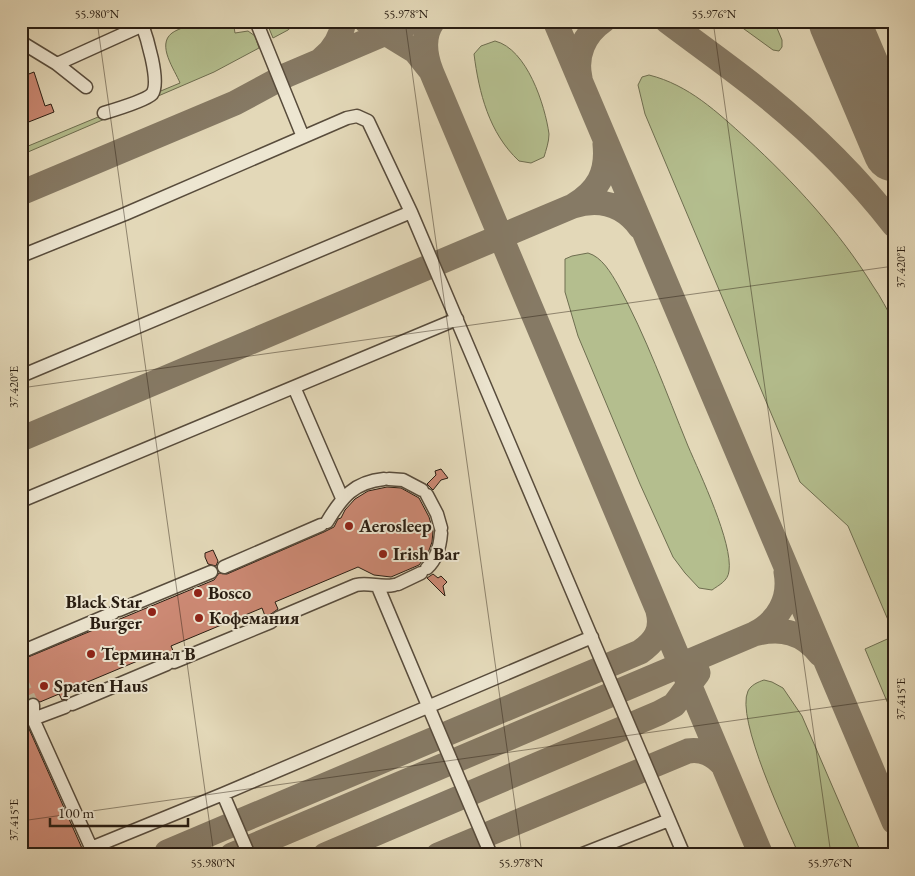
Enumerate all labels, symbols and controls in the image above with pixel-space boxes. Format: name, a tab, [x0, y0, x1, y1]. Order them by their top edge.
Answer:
text: 55.980°N	[75, 6, 120, 22]
text: 55.978°N	[384, 6, 429, 22]
text: 55.976°N	[692, 6, 737, 22]
text: 37.420°E	[893, 246, 909, 288]
text: 37.420°E	[6, 366, 22, 408]
place label: Aerosleep	[358, 514, 432, 537]
marker: Aerosleep	[343, 520, 355, 532]
place label: Irish Bar	[393, 542, 460, 565]
marker: Irish Bar	[377, 548, 389, 560]
place label: Bosco	[208, 581, 251, 604]
marker: Bosco	[192, 587, 204, 599]
place label: Black Star Burger	[65, 590, 143, 634]
marker: Black Star Burger	[146, 606, 158, 618]
place label: Кофемания	[209, 606, 300, 629]
marker: Кофемания	[193, 612, 205, 624]
place label: Терминал B	[101, 642, 196, 665]
marker: Терминал B	[85, 648, 97, 660]
place label: Spaten Haus	[54, 674, 148, 697]
text: 37.415°E	[893, 678, 909, 720]
marker: Spaten Haus	[38, 680, 50, 692]
scale bar	[50, 796, 188, 828]
text: 37.415°E	[6, 799, 22, 841]
text: 100 m	[58, 803, 95, 822]
text: 55.980°N	[191, 855, 236, 871]
text: 55.978°N	[499, 855, 544, 871]
text: 55.976°N	[808, 855, 853, 871]

